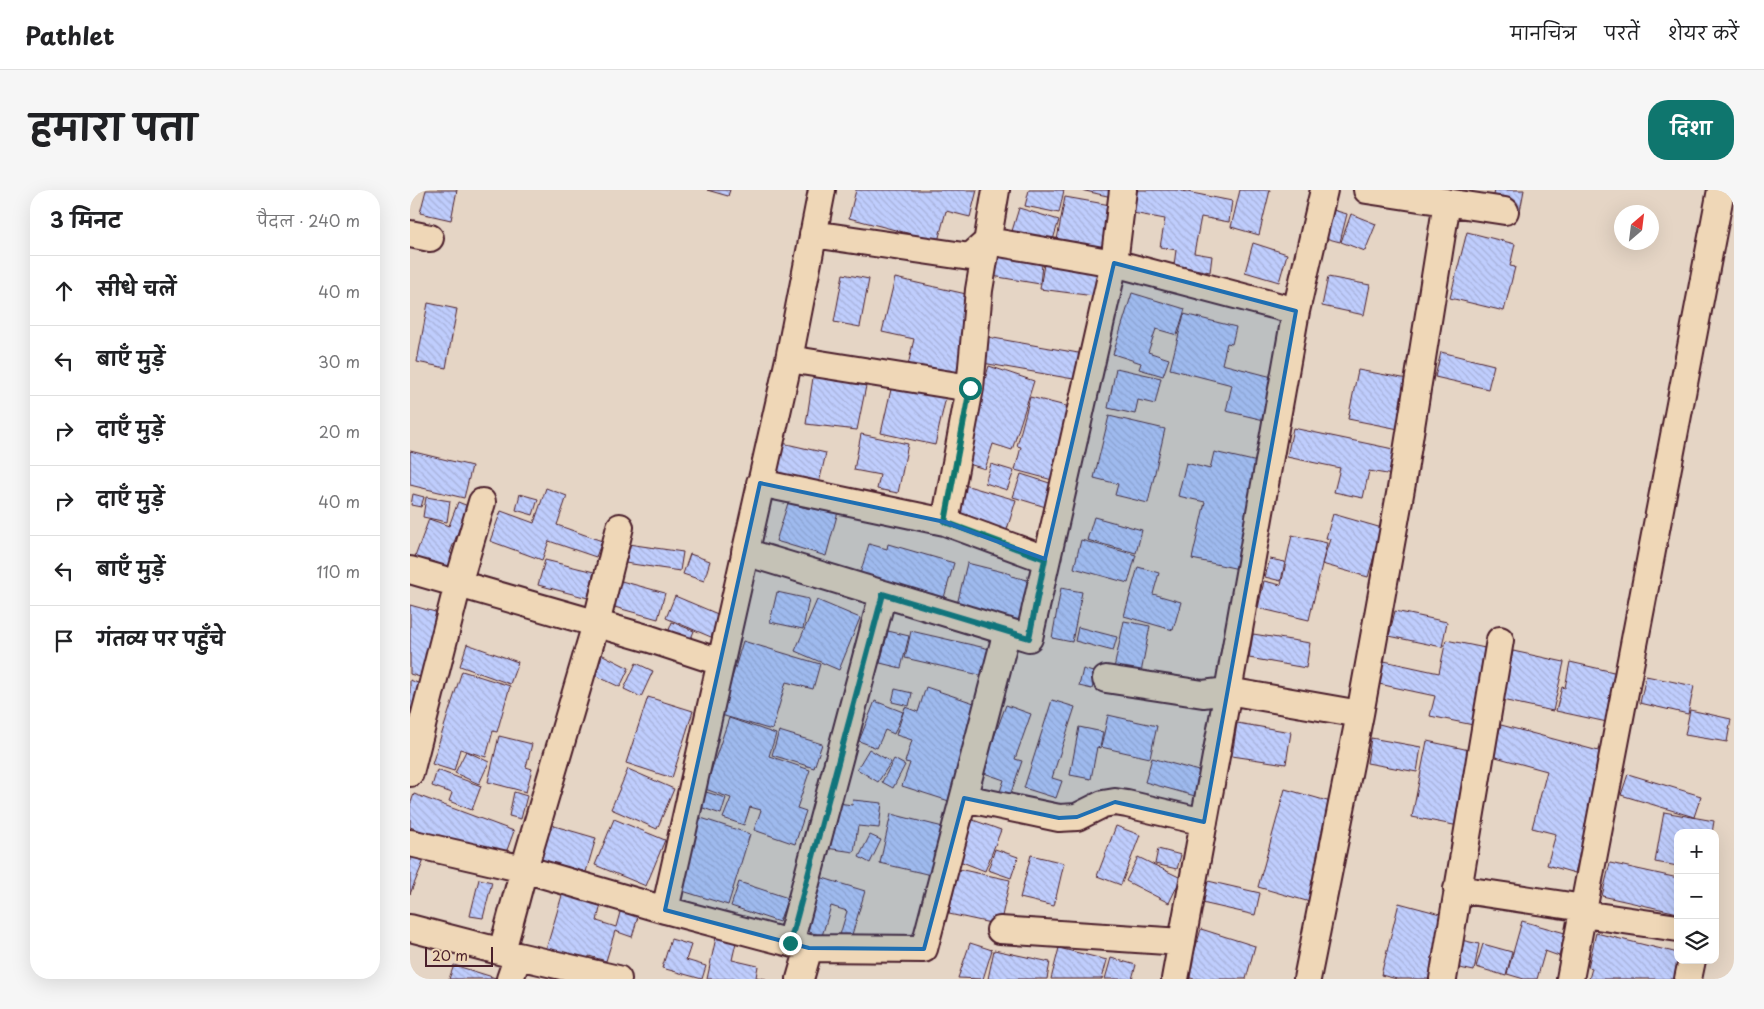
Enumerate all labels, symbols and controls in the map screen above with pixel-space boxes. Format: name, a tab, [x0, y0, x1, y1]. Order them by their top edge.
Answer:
text: Pathlet	[25, 17, 115, 53]
text: मानचित्र	[1510, 19, 1576, 46]
text: परतें	[1604, 19, 1640, 46]
text: शेयर करें	[1668, 19, 1739, 46]
text: हमारा पता	[30, 99, 197, 152]
button: दिशा	[1648, 100, 1734, 160]
text: 3 मिनट	[50, 203, 121, 235]
north arrow	[1614, 205, 1659, 250]
text: पैदल · 240 m	[257, 208, 360, 232]
text: सीधे चलें	[97, 274, 176, 302]
icon: ahead	[50, 277, 78, 305]
text: 40 m	[318, 279, 360, 303]
text: बाएँ मुड़ें	[97, 344, 165, 372]
icon: left	[50, 347, 78, 375]
text: 30 m	[318, 349, 360, 373]
route start	[959, 377, 982, 400]
text: दाएँ मुड़ें	[97, 414, 164, 442]
icon: right	[50, 417, 78, 445]
text: 20 m	[319, 419, 360, 443]
text: दाएँ मुड़ें	[97, 484, 164, 512]
icon: right	[50, 487, 78, 515]
text: 40 m	[318, 489, 360, 513]
text: बाएँ मुड़ें	[97, 554, 165, 582]
icon: left	[50, 557, 78, 585]
text: 110 m	[317, 559, 360, 583]
text: गंतव्य पर पहुँचे	[97, 624, 225, 652]
icon: arrive	[50, 627, 78, 655]
map controls	[1674, 829, 1719, 964]
button: +	[1674, 829, 1719, 874]
button: −	[1674, 874, 1719, 919]
button: layers	[1674, 919, 1719, 964]
route end	[779, 932, 802, 955]
scale bar	[425, 944, 492, 967]
text: 20 m	[432, 945, 468, 966]

